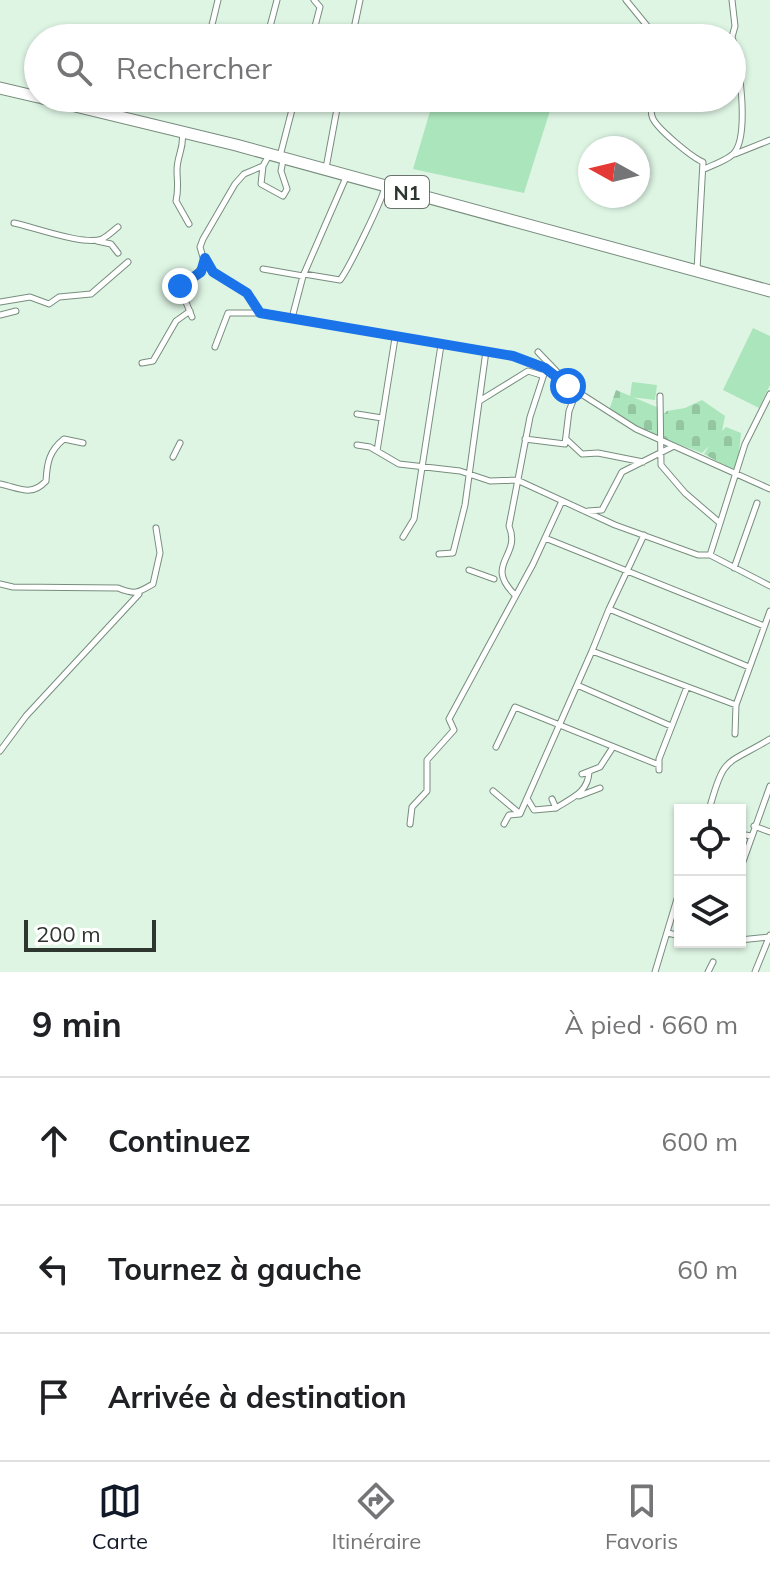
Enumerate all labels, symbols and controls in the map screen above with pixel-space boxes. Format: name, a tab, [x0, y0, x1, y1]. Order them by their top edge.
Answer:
search box	[24, 24, 746, 112]
icon: search	[52, 46, 96, 90]
text: Rechercher	[116, 49, 272, 87]
north arrow	[578, 136, 650, 208]
road number: N1	[385, 176, 429, 208]
route end	[162, 268, 198, 304]
route start	[550, 368, 586, 404]
map controls	[674, 804, 746, 948]
button: locate	[674, 804, 746, 876]
button: layers	[674, 876, 746, 948]
scale bar	[24, 916, 156, 952]
text: 200 m	[36, 920, 101, 948]
text: 9 min	[32, 1003, 122, 1046]
text: À pied · 660 m	[565, 1008, 738, 1041]
icon: ahead	[32, 1119, 76, 1163]
text: Continuez	[108, 1122, 251, 1160]
text: 600 m	[662, 1125, 738, 1158]
icon: left	[32, 1247, 76, 1291]
text: Tournez à gauche	[108, 1250, 362, 1288]
text: 60 m	[677, 1253, 738, 1286]
icon: arrive	[32, 1375, 76, 1419]
text: Arrivée à destination	[108, 1378, 407, 1416]
tab: Carte	[92, 1479, 148, 1555]
tab: Itinéraire	[332, 1479, 421, 1555]
tab: Favoris	[605, 1479, 678, 1555]

